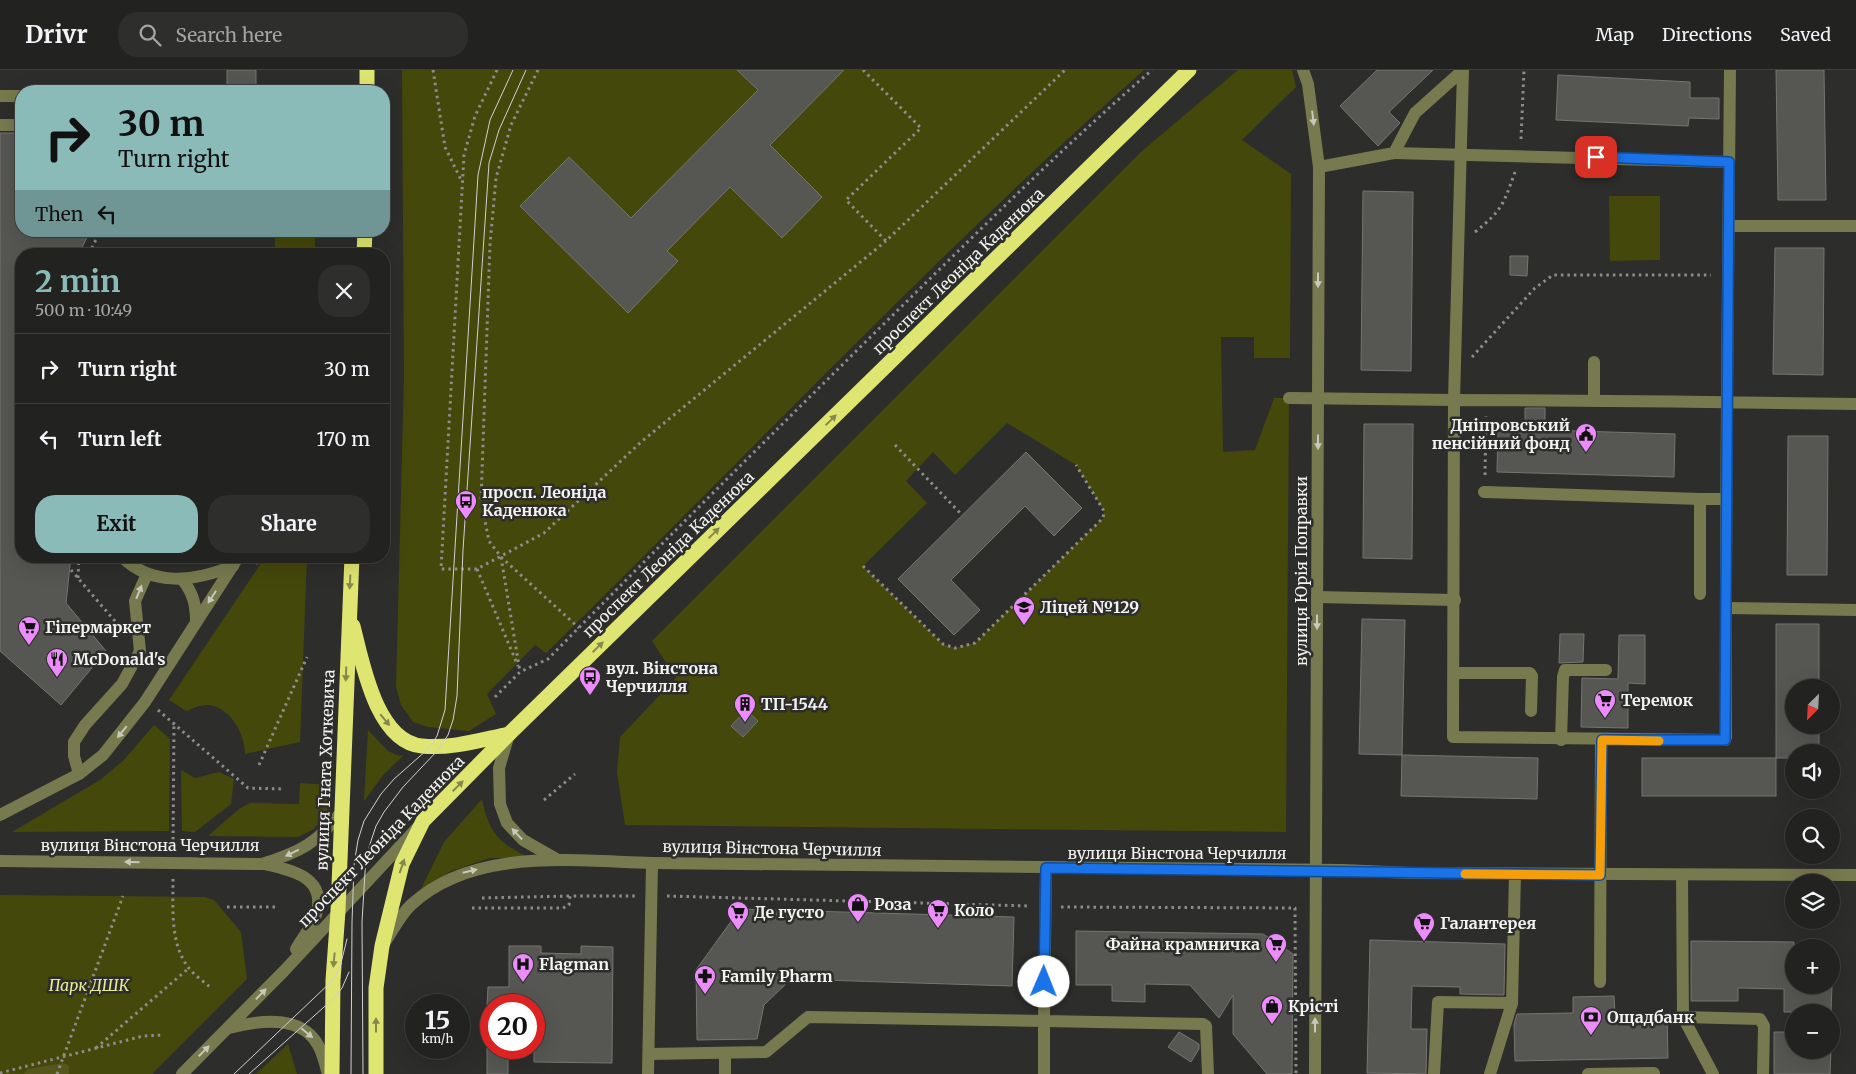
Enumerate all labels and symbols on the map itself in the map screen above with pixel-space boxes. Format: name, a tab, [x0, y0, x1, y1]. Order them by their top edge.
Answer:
one-way arrow	[1309, 110, 1317, 126]
pin	[1575, 136, 1617, 178]
street label: проспект Леоніда Каденюка	[868, 183, 1048, 358]
one-way arrow	[1314, 272, 1322, 288]
one-way arrow	[824, 414, 836, 426]
place label: Дніпровський пенсійний фонд	[1432, 415, 1570, 453]
public building icon: Дніпровський пенсійний фонд	[1574, 422, 1598, 453]
one-way arrow	[1314, 434, 1322, 450]
street label: проспект Леоніда Каденюка	[578, 466, 758, 641]
street label: вулиця Юрія Поправки	[1291, 476, 1311, 666]
place label: просп. Леоніда Каденюка	[482, 482, 606, 520]
bus stop icon: просп. Леоніда Каденюка	[454, 489, 478, 520]
one-way arrow	[708, 528, 720, 540]
one-way arrow	[346, 574, 354, 590]
one-way arrow	[135, 584, 143, 599]
one-way arrow	[208, 590, 217, 604]
school or university icon: Ліцей №129	[1012, 595, 1036, 626]
place label: Ліцей №129	[1040, 597, 1139, 617]
one-way arrow	[1313, 614, 1321, 630]
supermarket icon: Гіпермаркет	[17, 615, 41, 646]
place label: Гіпермаркет	[45, 617, 151, 637]
one-way arrow	[592, 641, 604, 653]
restaurant icon: McDonald's	[45, 647, 69, 678]
place label: McDonald's	[73, 649, 166, 669]
place label: вул. Вінстона Черчилля	[606, 658, 718, 696]
bus stop icon: вул. Вінстона Черчилля	[578, 665, 602, 696]
one-way arrow	[342, 666, 350, 682]
street label: вулиця Гната Хоткевича	[311, 669, 339, 871]
north arrow	[1785, 679, 1840, 734]
supermarket icon: Теремок	[1593, 688, 1617, 719]
place label: Теремок	[1621, 690, 1693, 710]
building icon: ТП-1544	[733, 692, 757, 723]
place label: ТП-1544	[761, 694, 828, 714]
one-way arrow	[380, 713, 391, 726]
one-way arrow	[116, 725, 127, 738]
street label: проспект Леоніда Каденюка	[294, 751, 469, 931]
one-way arrow	[452, 780, 464, 792]
one-way arrow	[511, 828, 523, 840]
street label: вулиця Вінстона Черчилля	[40, 835, 260, 855]
street label: вулиця Вінстона Черчилля	[662, 836, 882, 860]
street label: вулиця Вінстона Черчилля	[1067, 843, 1287, 863]
one-way arrow	[285, 849, 299, 857]
one-way arrow	[124, 858, 140, 866]
one-way arrow	[398, 858, 406, 873]
one-way arrow	[463, 867, 478, 875]
shop icon: Роза	[846, 892, 870, 923]
place label: Роза	[874, 894, 911, 914]
supermarket icon: Коло	[926, 898, 950, 929]
supermarket icon: Де густо	[726, 900, 750, 931]
place label: Коло	[954, 900, 995, 920]
place label: Де густо	[754, 902, 824, 922]
supermarket icon: Галантерея	[1412, 911, 1436, 942]
place label: Галантерея	[1440, 913, 1537, 933]
supermarket icon: Файна крамничка	[1264, 932, 1288, 963]
place label: Файна крамничка	[1106, 934, 1260, 954]
one-way arrow	[330, 952, 338, 968]
hospital icon: Flagman	[511, 952, 535, 983]
place label: Flagman	[539, 954, 609, 974]
position arrow	[1017, 955, 1069, 1007]
pharmacy icon: Family Pharm	[693, 964, 717, 995]
place label: Family Pharm	[721, 966, 833, 986]
park label: Парк ДШК	[49, 975, 131, 995]
one-way arrow	[255, 988, 267, 1000]
speed limit sign: 20	[480, 994, 545, 1059]
shop icon: Крісті	[1260, 994, 1284, 1025]
place label: Крісті	[1288, 996, 1339, 1016]
bank icon: Ощадбанк	[1579, 1005, 1603, 1036]
place label: Ощадбанк	[1607, 1007, 1695, 1027]
one-way arrow	[372, 1017, 380, 1033]
one-way arrow	[1311, 1017, 1319, 1033]
one-way arrow	[300, 1028, 313, 1039]
one-way arrow	[198, 1046, 210, 1058]

